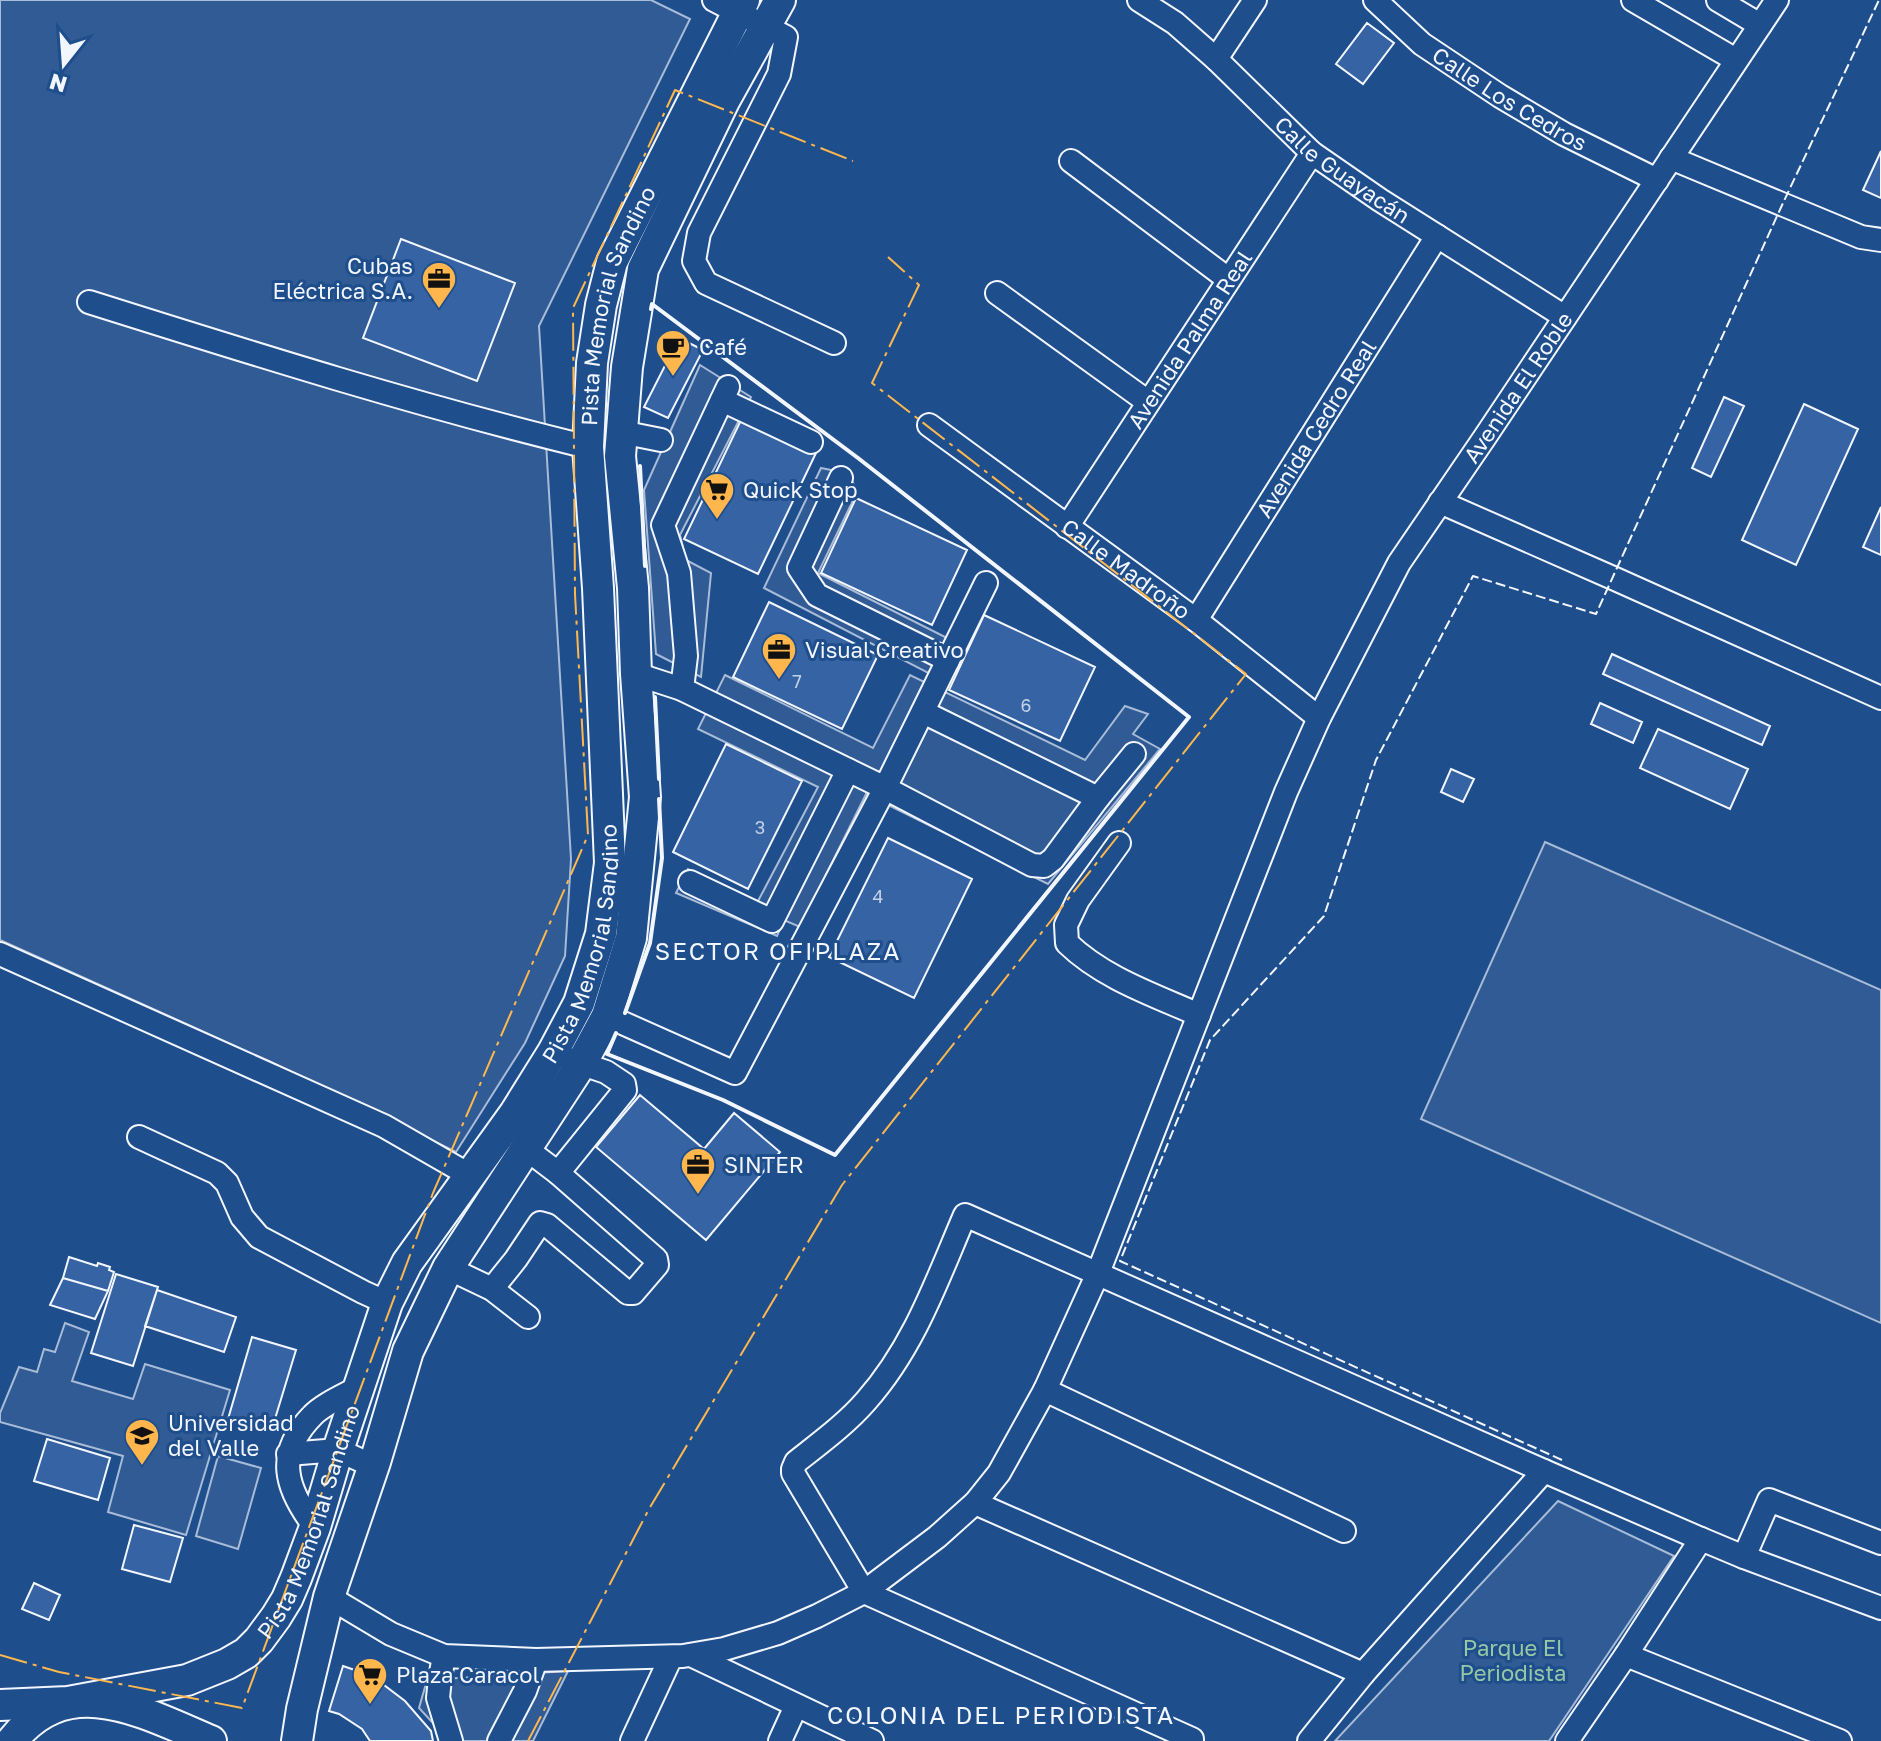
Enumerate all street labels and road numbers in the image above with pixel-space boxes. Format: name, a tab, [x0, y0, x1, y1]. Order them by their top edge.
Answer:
street label: Calle Los Cedros	[1427, 41, 1592, 156]
street label: Calle Guayacán	[1269, 110, 1415, 229]
street label: Pista Memorial Sandino	[575, 182, 661, 426]
street label: Avenida Palma Real	[1121, 245, 1257, 433]
street label: Avenida El Roble	[1457, 307, 1578, 468]
street label: Avenida Cedro Real	[1250, 335, 1381, 522]
street label: Calle Madroño	[1057, 513, 1196, 624]
street label: Pista Memorial Sandino	[535, 824, 624, 1068]
street label: Pista Memorial Sandino	[251, 1401, 365, 1644]

